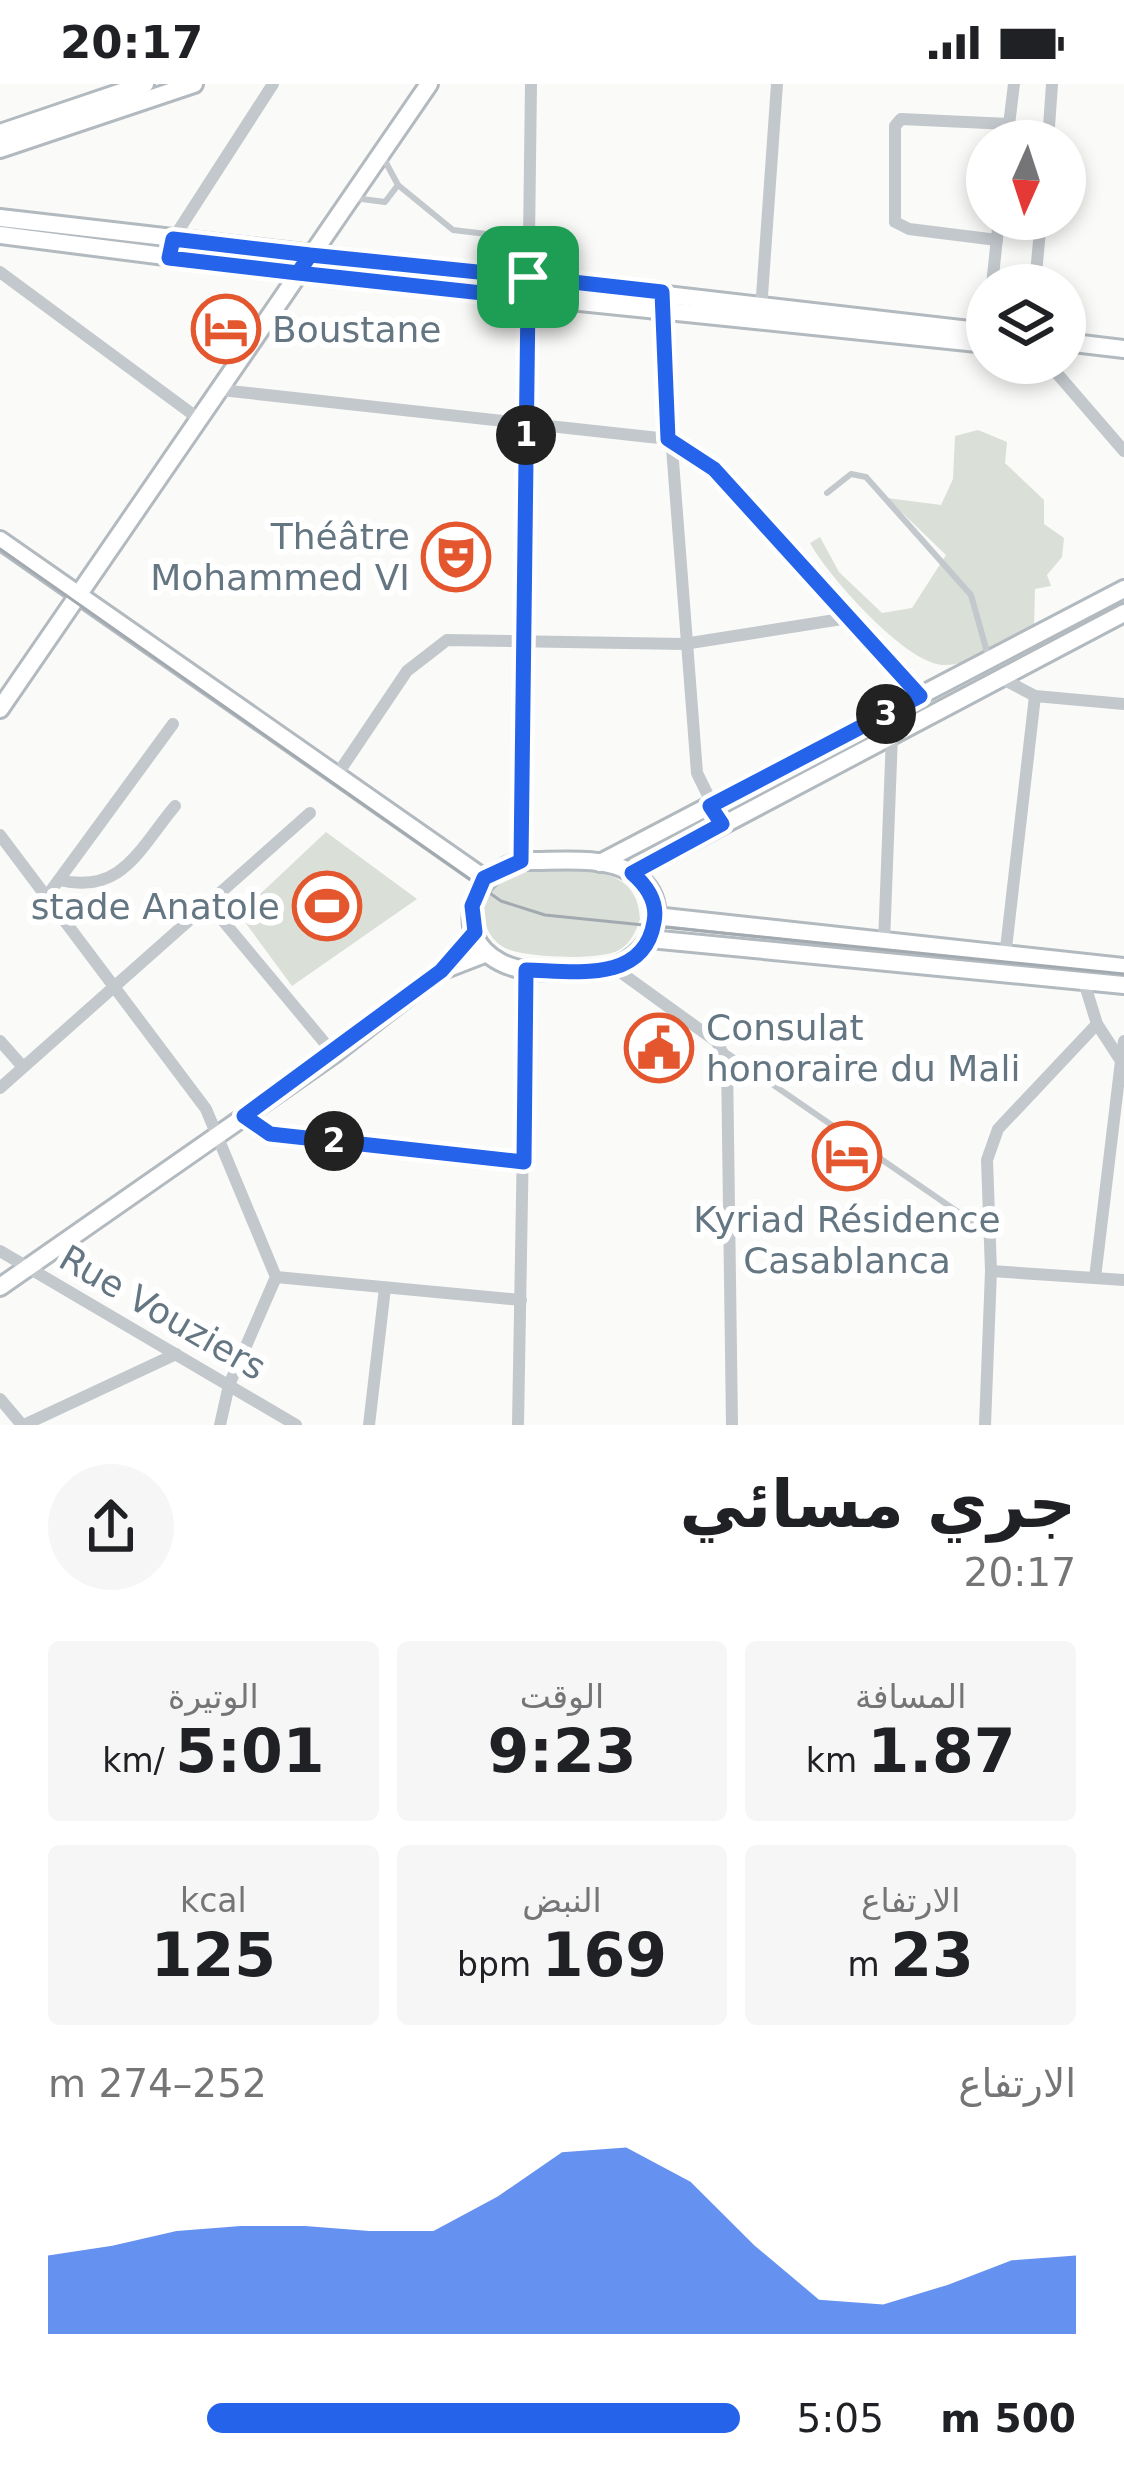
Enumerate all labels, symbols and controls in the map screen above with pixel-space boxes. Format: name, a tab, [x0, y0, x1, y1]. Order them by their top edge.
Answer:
text: 20:17	[60, 16, 203, 69]
north arrow	[966, 120, 1086, 240]
map controls	[966, 120, 1086, 384]
pin	[477, 226, 579, 328]
icon: arrive	[495, 244, 561, 310]
button: layers	[966, 264, 1086, 384]
hotel icon: Boustane	[191, 294, 261, 364]
place label: Boustane	[272, 309, 441, 350]
pin: 1	[496, 405, 556, 465]
text: 1	[515, 415, 537, 454]
place label: Théâtre Mohammed VI	[150, 516, 410, 598]
theatre icon: Théâtre Mohammed VI	[421, 522, 491, 592]
pin: 3	[856, 684, 916, 744]
text: 3	[875, 694, 897, 733]
sports icon: stade Anatole	[292, 871, 362, 941]
place label: stade Anatole	[31, 886, 280, 927]
place label: Consulat honoraire du Mali	[706, 1007, 1020, 1089]
public building icon: Consulat honoraire du Mali	[624, 1013, 694, 1083]
pin: 2	[304, 1111, 364, 1171]
text: 2	[323, 1121, 345, 1160]
hotel icon: Kyriad Résidence Casablanca	[812, 1121, 882, 1191]
place label: Kyriad Résidence Casablanca	[693, 1199, 1001, 1281]
street label: Rue Vouziers	[52, 1237, 273, 1388]
button: share	[48, 1464, 174, 1590]
text: جري مسائي	[680, 1466, 1076, 1543]
text: 20:17	[964, 1550, 1076, 1595]
text: الوتيرة	[168, 1677, 259, 1716]
text: الوقت	[520, 1677, 604, 1716]
text: المسافة	[855, 1677, 966, 1716]
text: 5:01	[175, 1716, 324, 1786]
text: 9:23	[487, 1716, 637, 1786]
text: 1.87	[868, 1716, 1016, 1786]
text: /km	[102, 1741, 175, 1780]
text: km	[806, 1741, 868, 1780]
text: kcal	[180, 1881, 247, 1920]
text: النبض	[522, 1881, 602, 1920]
text: الارتفاع	[861, 1881, 960, 1920]
text: 125	[151, 1920, 276, 1990]
text: 169	[542, 1920, 667, 1990]
text: 23	[890, 1920, 974, 1990]
text: bpm	[457, 1945, 542, 1984]
text: m	[848, 1945, 890, 1984]
text: 252–274 m	[48, 2061, 267, 2106]
text: الارتفاع	[958, 2061, 1076, 2106]
text: 5:05	[796, 2396, 884, 2441]
text: 500 m	[940, 2396, 1076, 2441]

